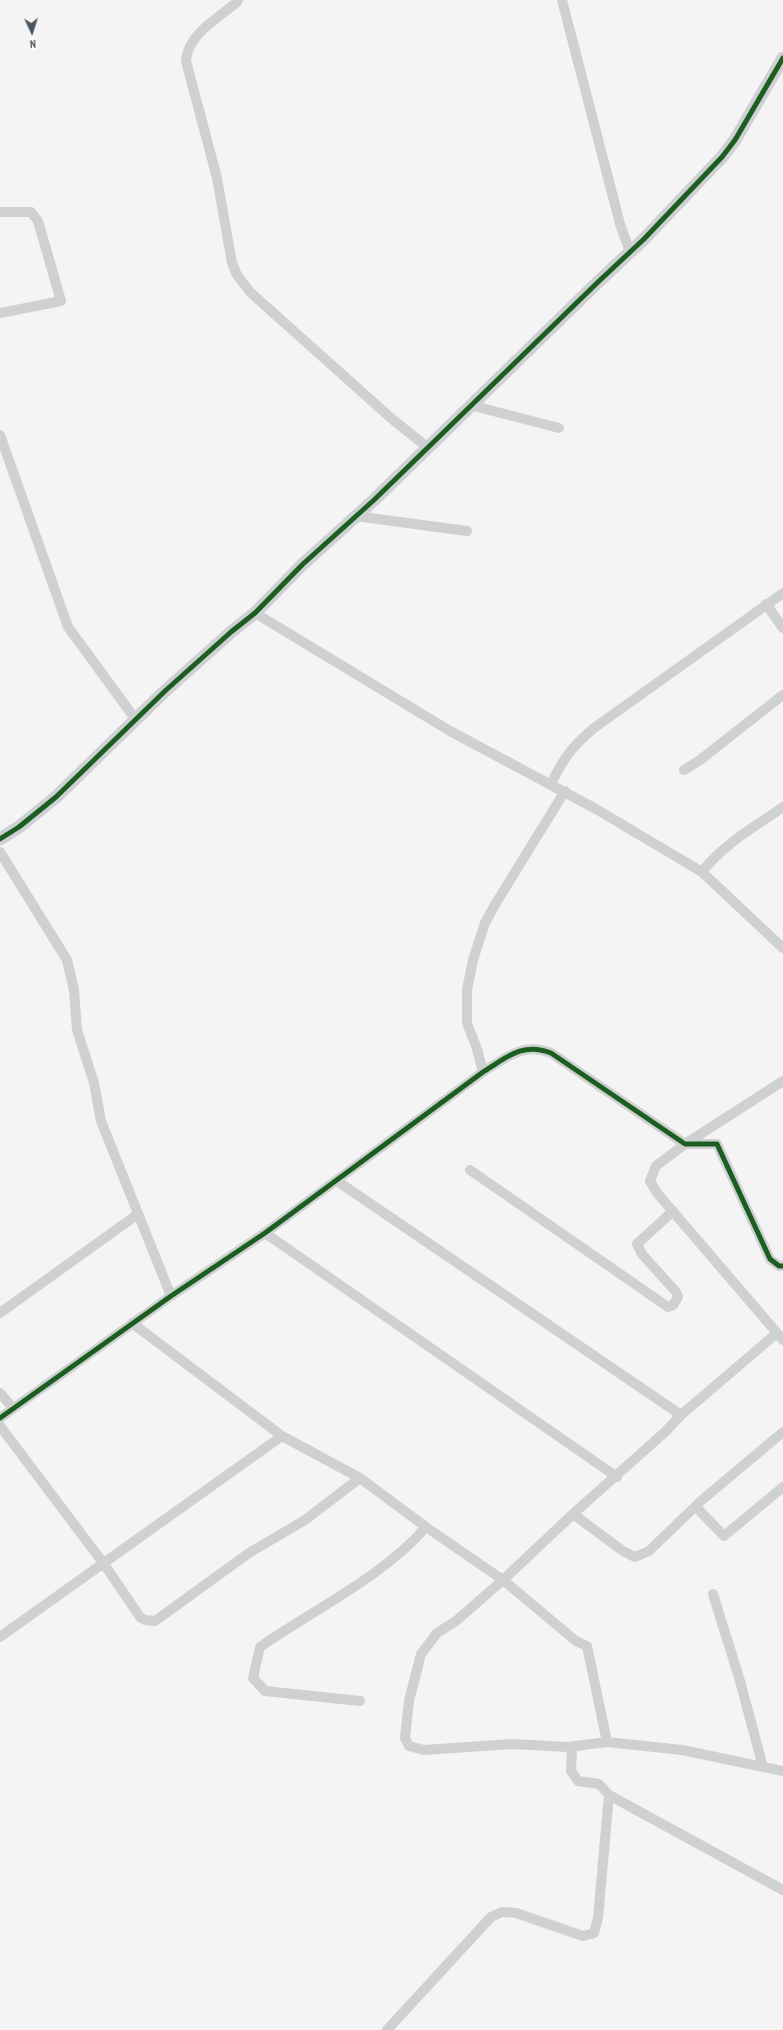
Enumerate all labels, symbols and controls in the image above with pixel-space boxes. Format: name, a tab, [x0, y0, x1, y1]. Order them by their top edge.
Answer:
north arrow	[12, 12, 52, 52]
text: N	[29, 37, 36, 51]

